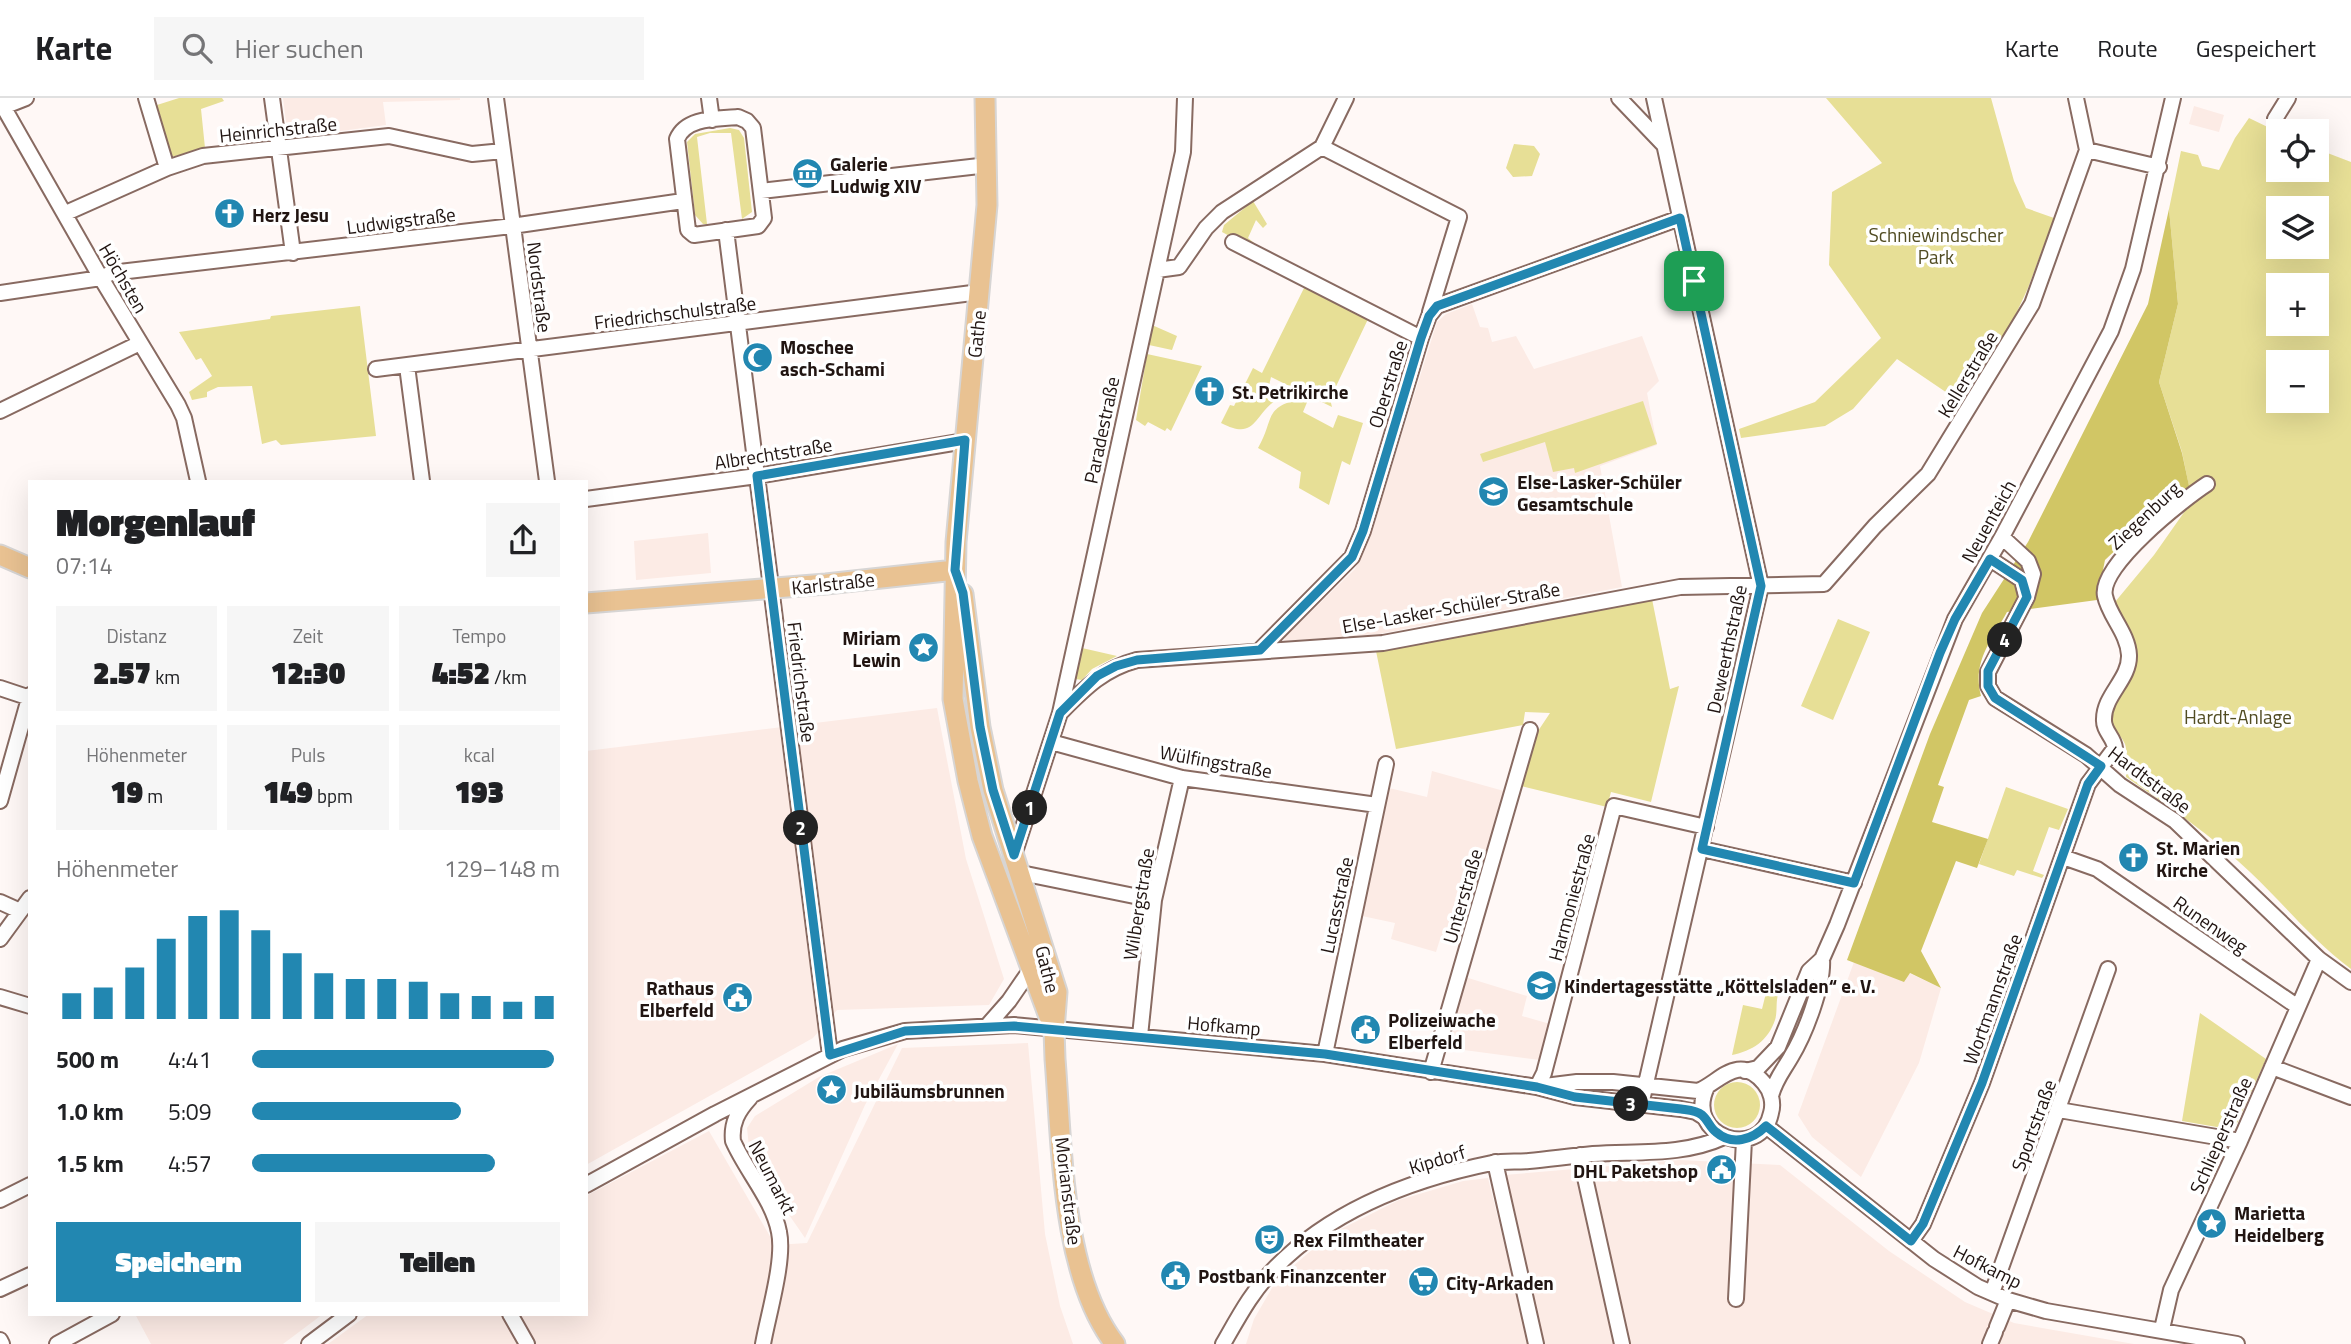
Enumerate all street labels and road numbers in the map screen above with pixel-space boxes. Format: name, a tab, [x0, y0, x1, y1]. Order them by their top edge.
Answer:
street label: Heinrichstraße	[218, 108, 338, 150]
street label: Ludwigstraße	[345, 199, 457, 241]
street label: Höchsten	[92, 238, 156, 318]
street label: Nordstraße	[520, 240, 560, 334]
street label: Friedrichschulstraße	[592, 288, 758, 336]
street label: Gathe	[959, 309, 993, 359]
street label: Kellerstraße	[1930, 325, 2004, 423]
street label: Oberstraße	[1360, 336, 1414, 432]
street label: Paradestraße	[1076, 374, 1126, 486]
street label: Albrechtstraße	[712, 429, 834, 477]
street label: Neuenteich	[1953, 474, 2023, 568]
street label: Ziegenburg	[2101, 474, 2187, 556]
street label: Karlstraße	[790, 564, 876, 602]
street label: Else-Lasker-Schüler-Straße	[1340, 574, 1562, 640]
street label: Deweerthstraße	[1698, 582, 1754, 716]
street label: Friedrichstraße	[780, 620, 824, 744]
street label: Wülfingstraße	[1158, 737, 1274, 785]
street label: Hardtstraße	[2102, 738, 2198, 820]
street label: Harmoniestraße	[1540, 830, 1602, 964]
street label: Unterstraße	[1435, 845, 1489, 947]
street label: Wilbergstraße	[1115, 846, 1161, 962]
street label: Lucasstraße	[1312, 854, 1360, 956]
street label: Runenweg	[2168, 888, 2254, 960]
street label: Wortmannstraße	[1955, 929, 2029, 1069]
street label: Gathe	[1028, 942, 1068, 996]
street label: Hofkamp	[1186, 1007, 1262, 1043]
street label: Schlieperstraße	[2181, 1072, 2259, 1198]
street label: Sportstraße	[2003, 1075, 2063, 1175]
street label: Neumarkt	[742, 1135, 804, 1220]
street label: Morianstraße	[1048, 1135, 1090, 1247]
street label: Kipdorf	[1405, 1136, 1470, 1181]
street label: Hofkamp	[1949, 1236, 2027, 1296]

